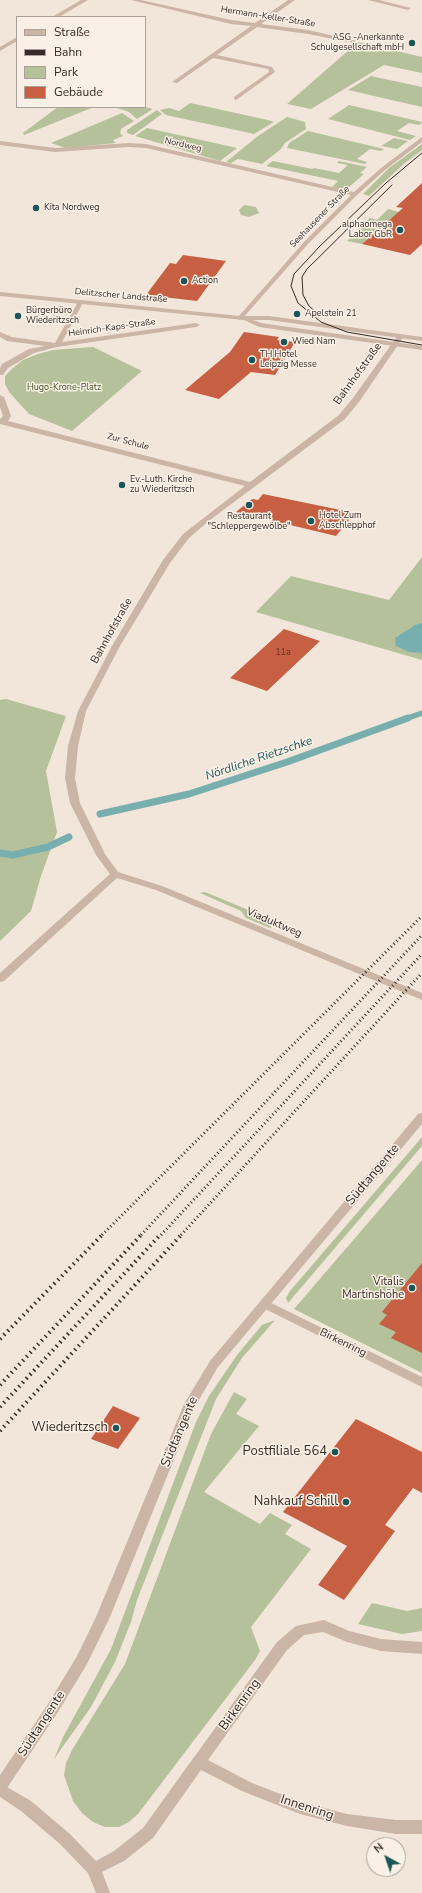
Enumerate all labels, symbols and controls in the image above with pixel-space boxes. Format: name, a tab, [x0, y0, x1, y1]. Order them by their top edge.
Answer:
street label: Hermann-Keller-Straße	[220, 4, 316, 30]
legend	[16, 16, 146, 108]
text: Straße	[54, 24, 90, 40]
place label: ASG -Anerkannte Schulgesellschaft mbH	[311, 33, 404, 54]
marker: ASG -Anerkannte Schulgesellschaft mbH	[407, 38, 417, 48]
text: Bahn	[54, 44, 82, 60]
text: Park	[54, 64, 78, 80]
text: Gebäude	[54, 84, 103, 100]
street label: Nordweg	[163, 136, 203, 154]
street label: Seehausener Straße	[288, 184, 352, 250]
marker: Kita Nordweg	[31, 203, 41, 213]
place label: Kita Nordweg	[44, 203, 100, 213]
place label: alphaomega Labor GbR	[342, 220, 392, 241]
marker: alphaomega Labor GbR	[395, 225, 405, 235]
marker: Action	[179, 276, 189, 286]
place label: Action	[192, 276, 218, 286]
street label: Delitzscher Landstraße	[74, 287, 168, 305]
place label: Bürgerbüro Wiederitzsch	[26, 306, 79, 327]
marker: Apelstein 21	[292, 309, 302, 319]
place label: Apelstein 21	[305, 309, 357, 319]
marker: Bürgerbüro Wiederitzsch	[13, 311, 23, 321]
street label: Heinrich-Kaps-Straße	[68, 317, 156, 339]
marker: Wied Nam	[279, 337, 289, 347]
place label: Wied Nam	[292, 337, 335, 347]
street label: Bahnhofstraße	[331, 341, 385, 407]
place label: TH Hotel Leipzig Messe	[260, 350, 317, 371]
marker: TH Hotel Leipzig Messe	[247, 355, 257, 365]
park label: Hugo-Krone-Platz	[27, 383, 101, 393]
street label: Zur Schule	[106, 431, 150, 453]
place label: Ev.-Luth. Kirche zu Wiederitzsch	[130, 475, 195, 496]
marker: Ev.-Luth. Kirche zu Wiederitzsch	[117, 480, 127, 490]
marker: Restaurant "Schleppergewölbe"	[244, 500, 254, 510]
place label: Hotel Zum Abschlepphof	[319, 511, 375, 532]
place label: Restaurant "Schleppergewölbe"	[208, 512, 290, 533]
marker: Hotel Zum Abschlepphof	[306, 516, 316, 526]
street label: Bahnhofstraße	[89, 596, 135, 666]
house number: 11a	[275, 648, 291, 658]
water label: Nördliche Rietzschke	[204, 734, 314, 784]
street label: Viaduktweg	[244, 905, 304, 941]
street label: Südtangente	[343, 1141, 403, 1209]
place label: Vitalis Martinshöhe	[342, 1275, 404, 1301]
marker: Vitalis Martinshöhe	[407, 1283, 417, 1293]
street label: Birkenring	[317, 1326, 369, 1360]
street label: Südtangente	[158, 1394, 202, 1470]
place label: Wiederitzsch	[31, 1420, 108, 1436]
marker: Wiederitzsch	[111, 1423, 121, 1433]
place label: Postfiliale 564	[243, 1444, 327, 1460]
marker: Postfiliale 564	[330, 1447, 340, 1457]
place label: Nahkauf Schill	[254, 1494, 338, 1510]
marker: Nahkauf Schill	[341, 1497, 351, 1507]
street label: Birkenring	[216, 1676, 264, 1734]
street label: Südtangente	[15, 1688, 69, 1760]
street label: Innenring	[278, 1792, 336, 1824]
north arrow	[366, 1837, 406, 1877]
text: N	[371, 1840, 387, 1857]

